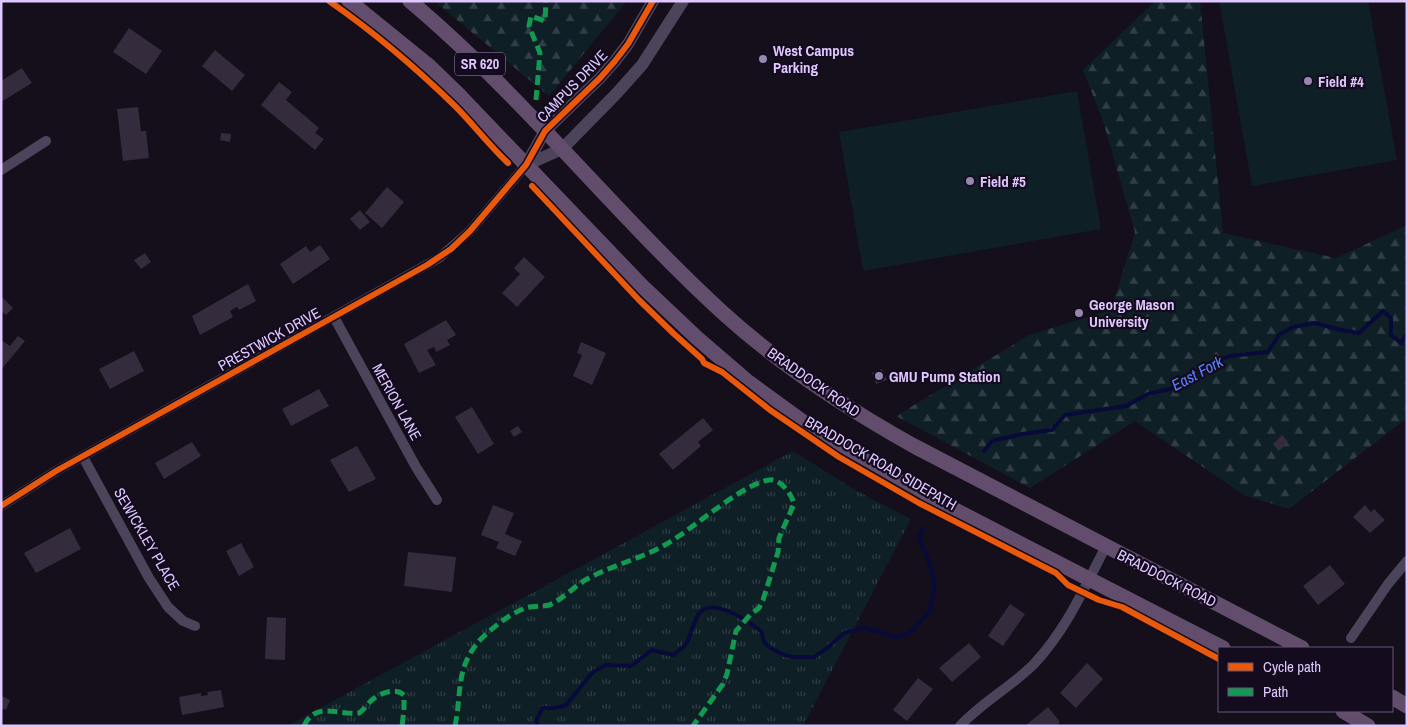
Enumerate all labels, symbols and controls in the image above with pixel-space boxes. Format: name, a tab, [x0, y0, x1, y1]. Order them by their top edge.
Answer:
place label: West Campus Parking	[773, 40, 854, 78]
street label: CAMPUS DRIVE	[532, 45, 612, 127]
road number: SR 620	[455, 52, 505, 76]
marker: West Campus Parking	[757, 53, 769, 65]
place label: Field #4	[1318, 71, 1364, 92]
marker: Field #4	[1302, 75, 1314, 87]
place label: Field #5	[980, 171, 1026, 192]
marker: Field #5	[964, 175, 976, 187]
place label: George Mason University	[1089, 294, 1174, 332]
street label: PRESTWICK DRIVE	[214, 302, 324, 376]
marker: George Mason University	[1073, 307, 1085, 319]
street label: BRADDOCK ROAD	[763, 342, 865, 422]
water label: East Fork	[1167, 350, 1227, 396]
street label: MERION LANE	[367, 360, 427, 444]
place label: GMU Pump Station	[889, 366, 1000, 387]
marker: GMU Pump Station	[873, 370, 885, 382]
street label: BRADDOCK ROAD SIDEPATH	[801, 411, 961, 515]
street label: SEWICKLEY PLACE	[109, 484, 185, 594]
street label: BRADDOCK ROAD	[1114, 544, 1220, 612]
legend	[1218, 647, 1393, 712]
text: Cycle path	[1263, 656, 1321, 677]
text: Path	[1263, 681, 1288, 702]

